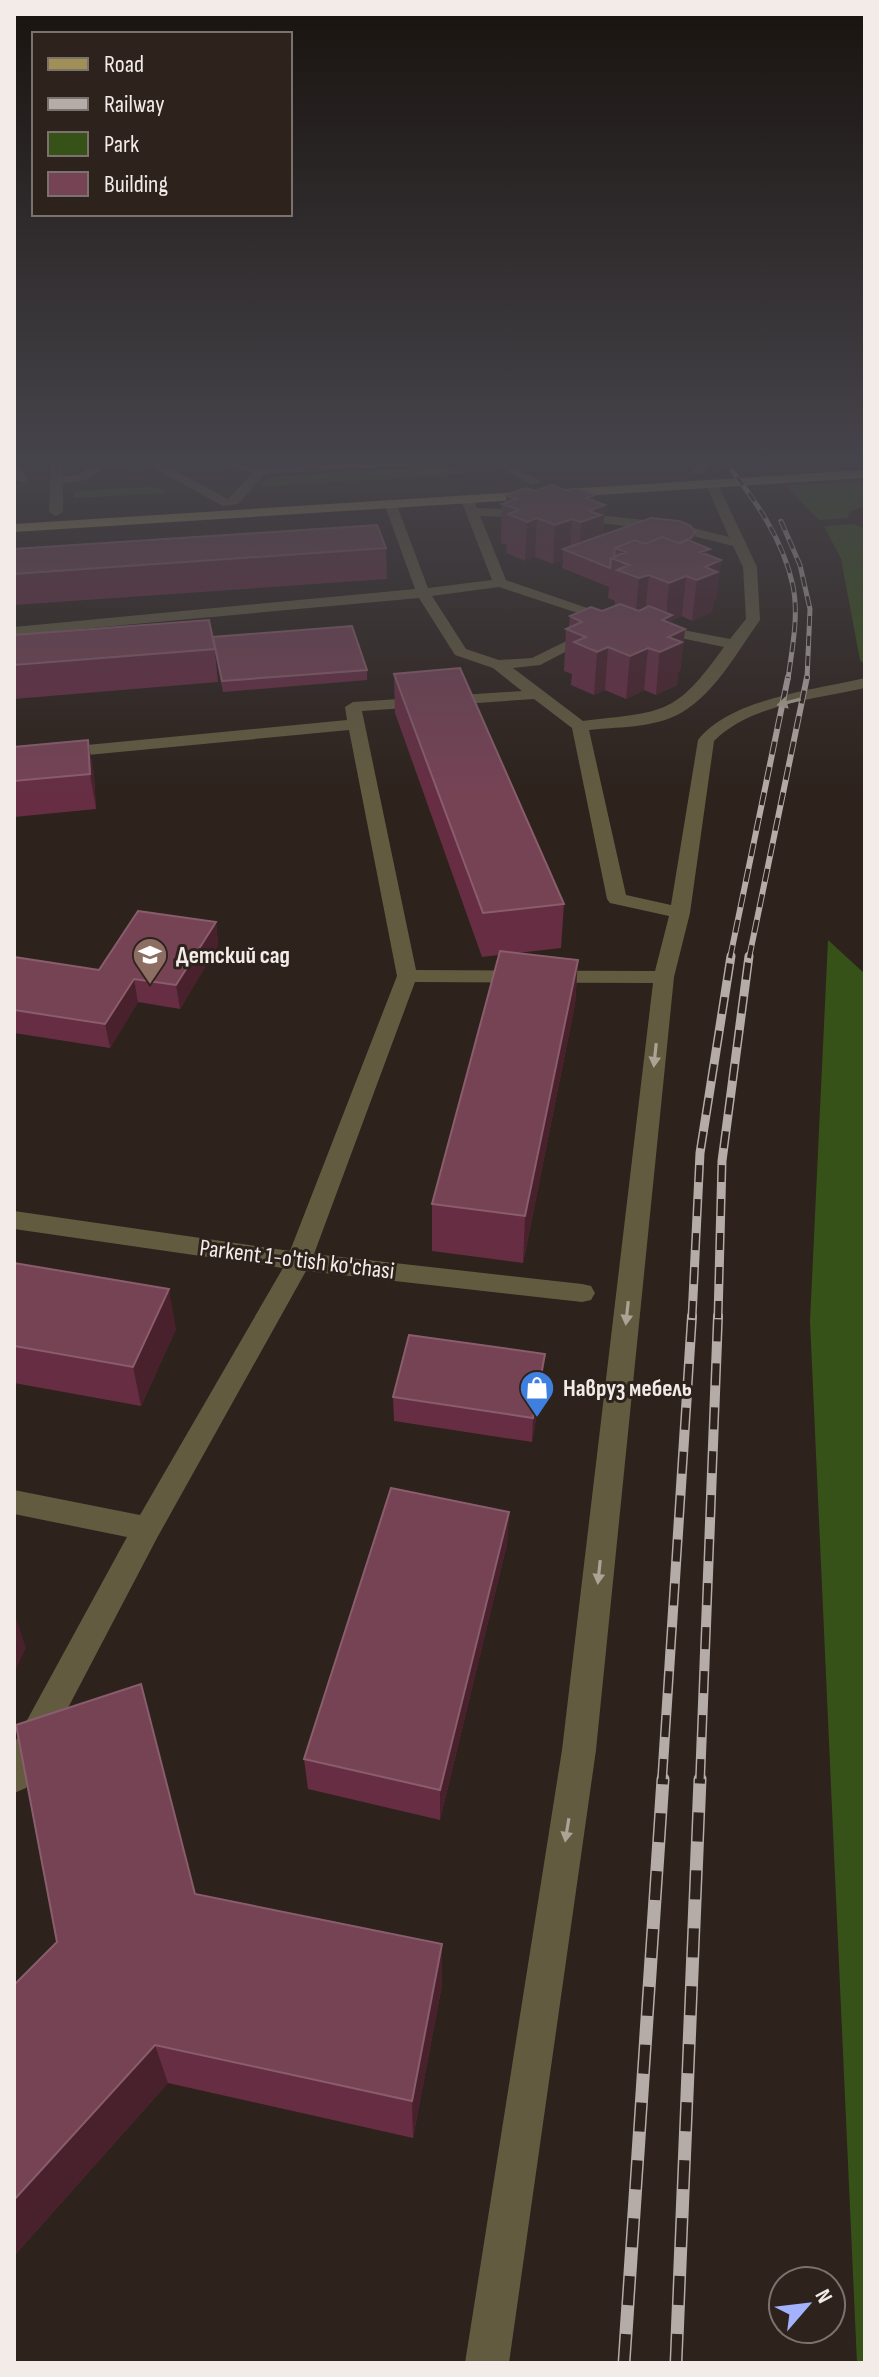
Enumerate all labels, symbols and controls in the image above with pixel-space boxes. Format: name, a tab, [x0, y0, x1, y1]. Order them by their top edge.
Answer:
legend	[32, 32, 292, 216]
text: Road	[104, 50, 144, 79]
text: Railway	[104, 90, 164, 119]
text: Park	[104, 130, 139, 159]
text: Building	[104, 170, 168, 199]
one-way arrow	[777, 696, 802, 708]
school or university icon: Детский сад	[131, 936, 169, 986]
place label: Детский сад	[176, 941, 290, 970]
one-way arrow	[649, 1043, 662, 1068]
street label: Parkent 1-o'tish ko'chasi	[198, 1233, 396, 1286]
one-way arrow	[621, 1301, 634, 1326]
shop icon: Навруз мебель	[518, 1369, 556, 1419]
place label: Навруз мебель	[563, 1374, 692, 1403]
one-way arrow	[592, 1560, 605, 1585]
one-way arrow	[560, 1818, 573, 1843]
north arrow	[767, 2265, 847, 2345]
text: N	[809, 2285, 838, 2308]

